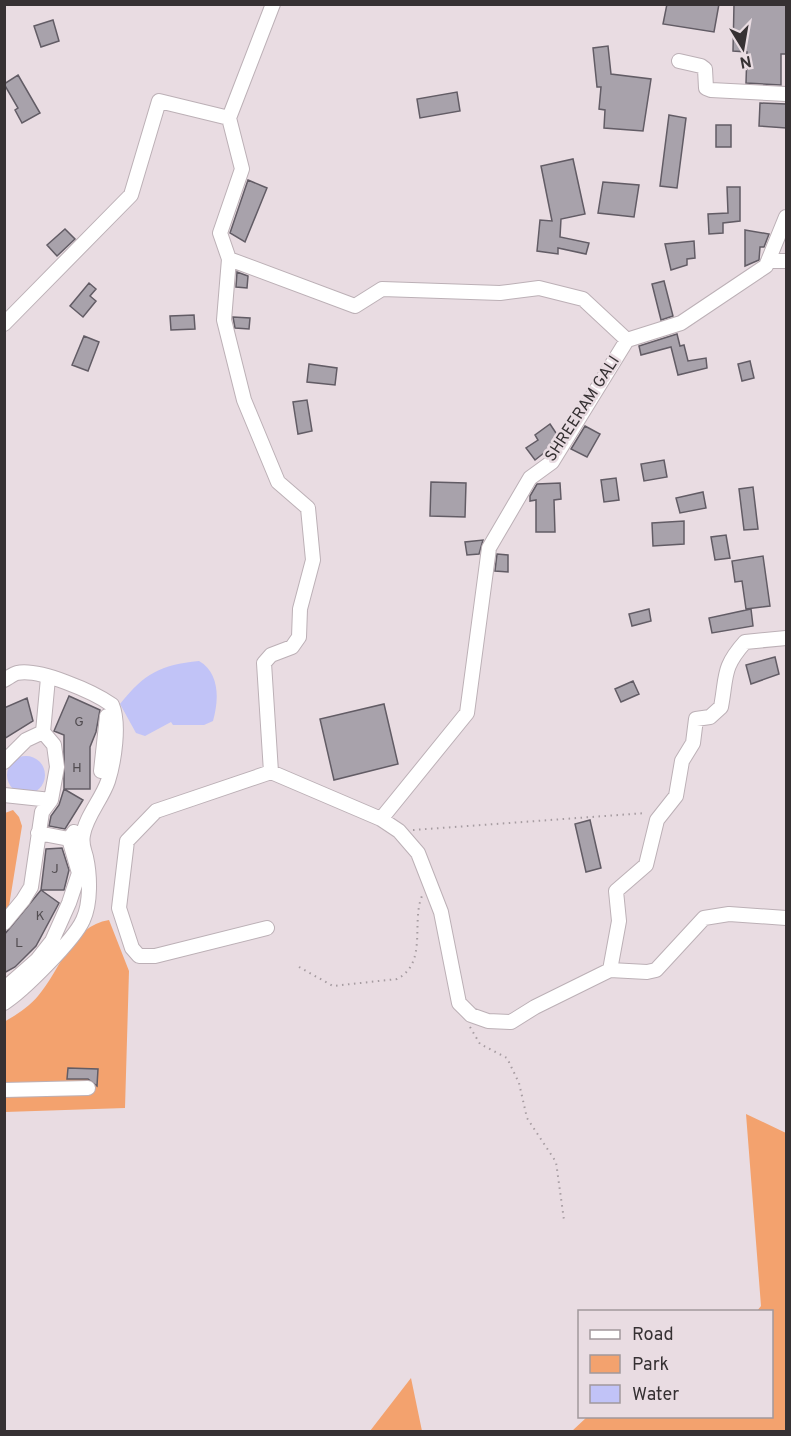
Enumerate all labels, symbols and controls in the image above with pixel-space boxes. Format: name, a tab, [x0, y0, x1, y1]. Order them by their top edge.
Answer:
north arrow	[713, 18, 773, 78]
text: N	[738, 50, 753, 72]
street label: SHREERAM GALI	[541, 352, 625, 466]
house number: G	[74, 714, 84, 731]
house number: H	[72, 760, 82, 777]
house number: J	[51, 861, 59, 878]
house number: K	[35, 908, 45, 925]
house number: L	[15, 935, 23, 952]
legend	[578, 1310, 773, 1418]
text: Road	[632, 1324, 674, 1347]
text: Park	[632, 1354, 669, 1377]
text: Water	[632, 1384, 679, 1407]

